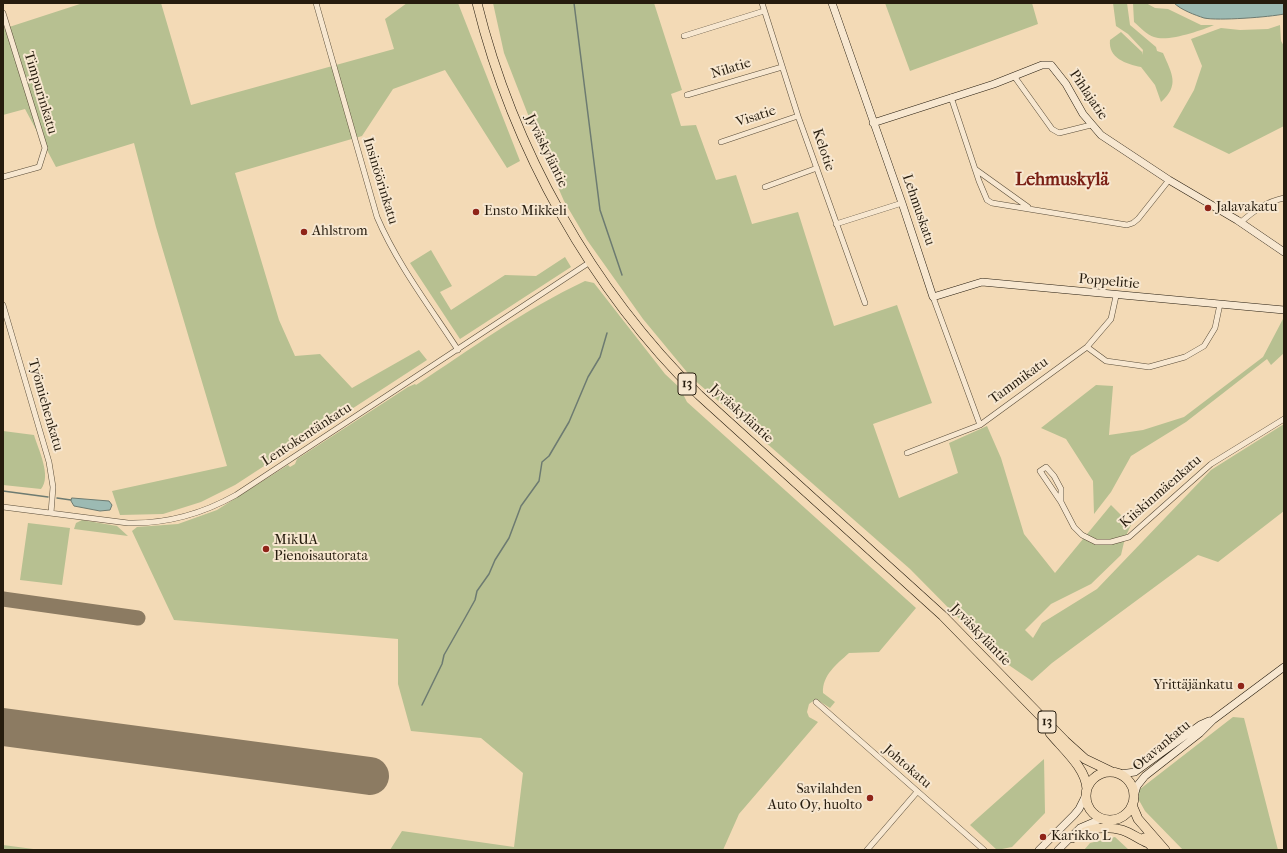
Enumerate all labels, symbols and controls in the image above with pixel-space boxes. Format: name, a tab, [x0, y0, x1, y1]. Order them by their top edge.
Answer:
street label: Timpurinkatu	[20, 50, 60, 136]
street label: Nilatie	[709, 55, 753, 83]
street label: Pihlajatie	[1065, 67, 1111, 123]
street label: Visatie	[734, 103, 778, 131]
street label: Jyväskyläntie	[521, 111, 571, 191]
street label: Kelotie	[808, 127, 838, 173]
street label: Insinöörinkatu	[359, 136, 401, 226]
district label: Lehmuskylä	[1015, 170, 1109, 192]
street label: Lehmuskatu	[898, 172, 938, 248]
place label: Jalavakatu	[1216, 200, 1277, 216]
marker: Jalavakatu	[1203, 203, 1213, 213]
place label: Ensto Mikkeli	[484, 204, 567, 220]
marker: Ensto Mikkeli	[471, 207, 481, 217]
place label: Ahlstrom	[312, 224, 368, 240]
marker: Ahlstrom	[299, 227, 309, 237]
street label: Poppelitie	[1078, 271, 1140, 293]
street label: Tammikatu	[986, 354, 1052, 408]
street label: Työmiehenkatu	[24, 357, 66, 453]
road number: 13	[678, 373, 696, 395]
street label: Jyväskyläntie	[706, 381, 776, 447]
street label: Lentokentänkatu	[259, 400, 355, 470]
street label: Kiiskinmäenkatu	[1117, 452, 1205, 532]
place label: MikUA Pienoisautorata	[274, 533, 368, 566]
marker: MikUA Pienoisautorata	[261, 544, 271, 554]
street label: Jyväskyläntie	[946, 600, 1014, 670]
place label: Yrittäjänkatu	[1153, 678, 1233, 694]
marker: Yrittäjänkatu	[1236, 681, 1246, 691]
road number: 13	[1038, 711, 1056, 733]
street label: Otavankatu	[1130, 717, 1194, 775]
street label: Johtokatu	[880, 742, 934, 792]
place label: Savilahden Auto Oy, huolto	[768, 782, 862, 814]
marker: Savilahden Auto Oy, huolto	[865, 793, 875, 803]
place label: Karikko L	[1051, 829, 1111, 845]
marker: Karikko L	[1038, 832, 1048, 842]

